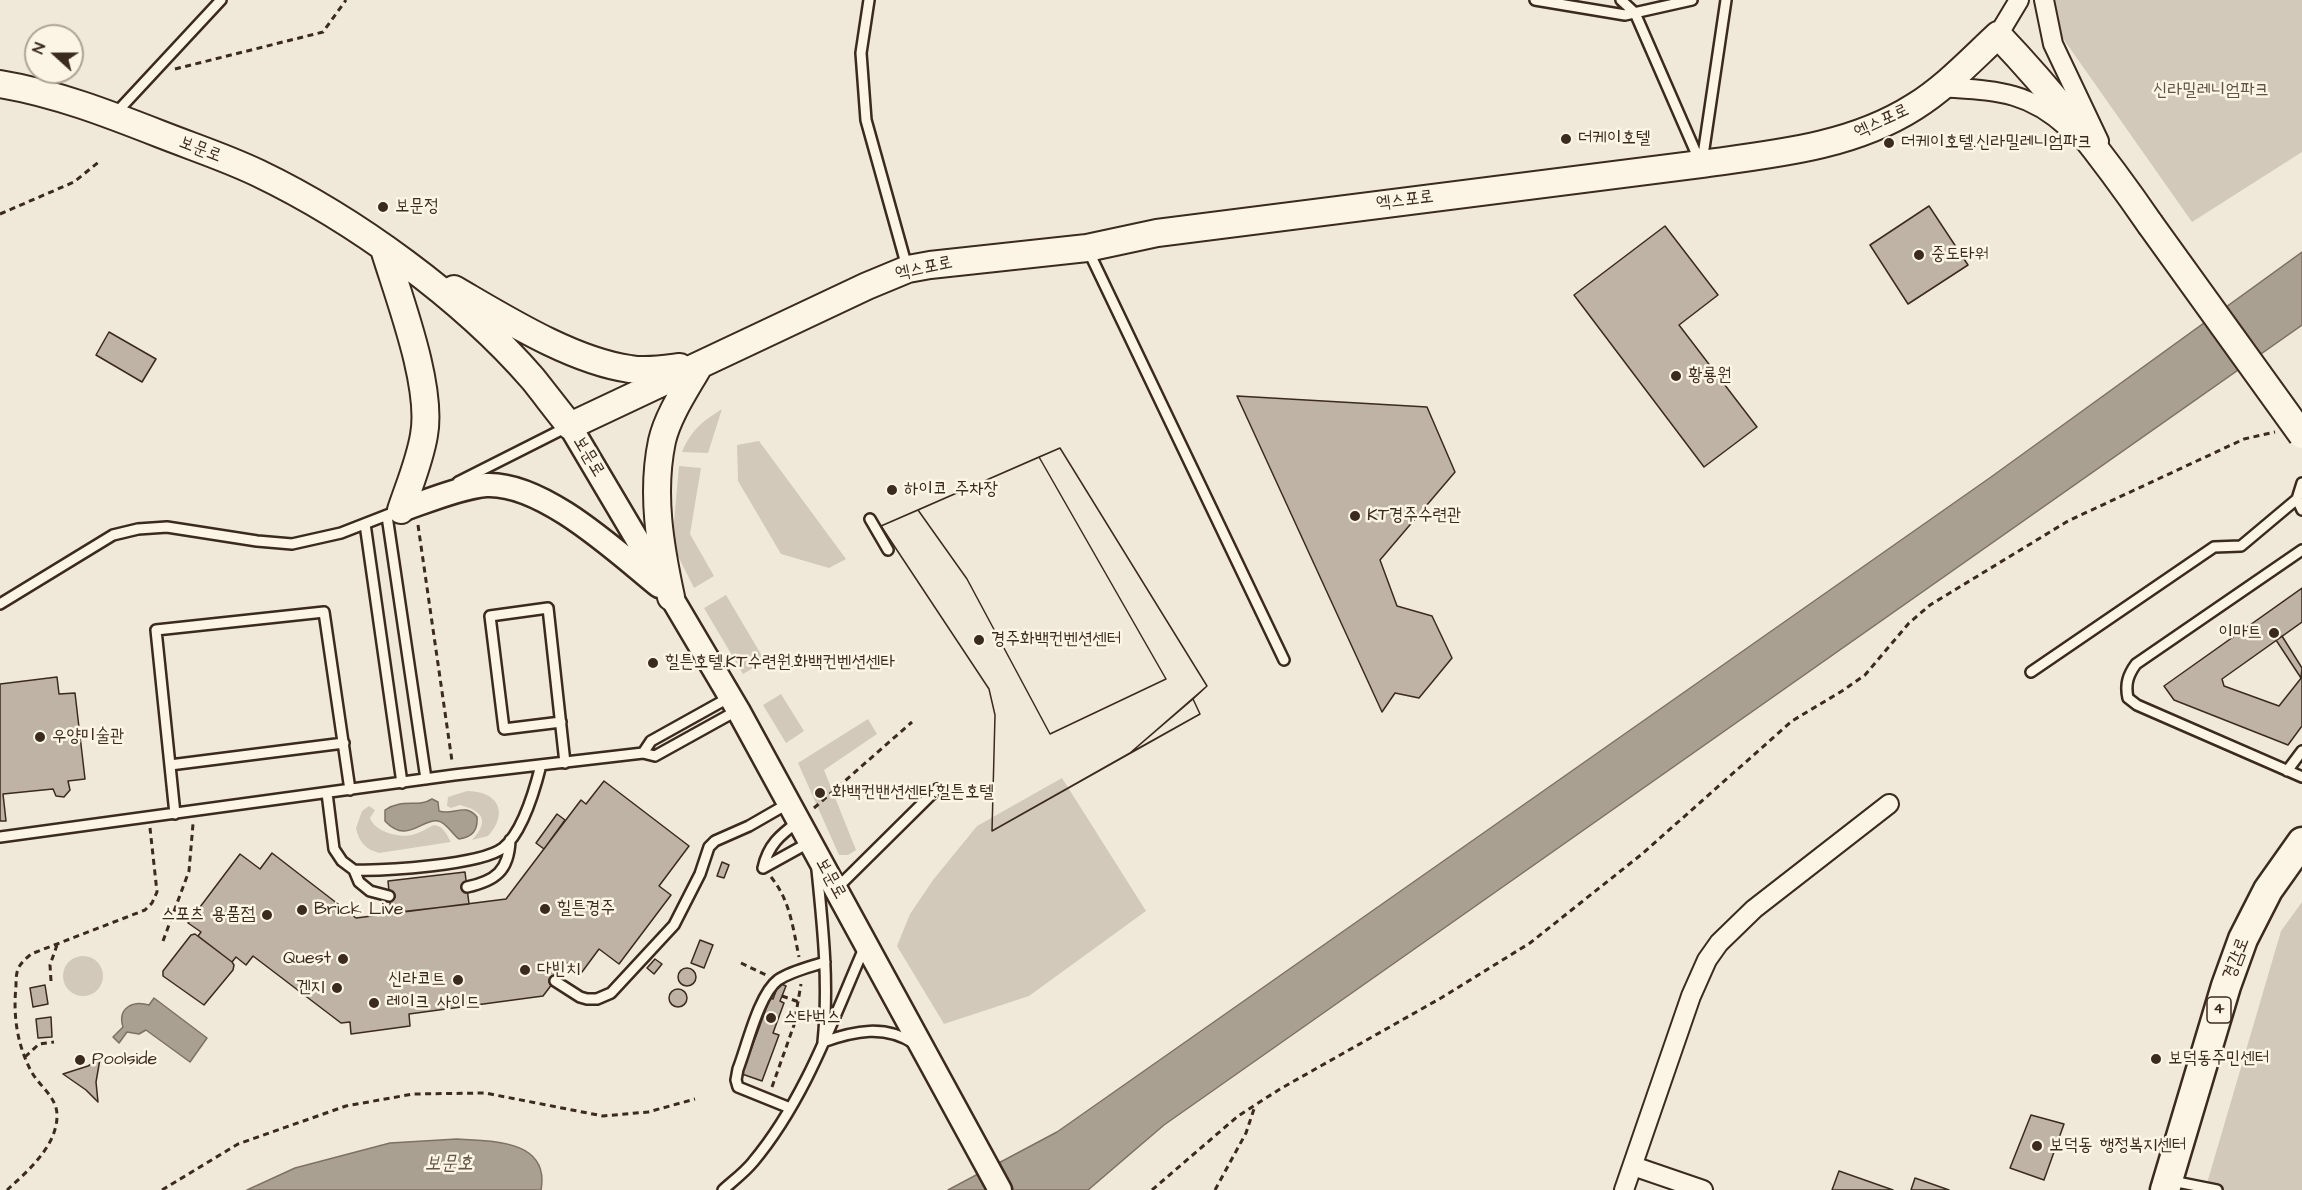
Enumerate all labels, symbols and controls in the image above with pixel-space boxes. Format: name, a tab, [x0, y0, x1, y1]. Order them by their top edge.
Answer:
north arrow	[24, 24, 84, 84]
text: N	[27, 40, 51, 57]
park label: 신라밀레니엄파크	[2153, 80, 2269, 102]
street label: 엑스포로	[1851, 100, 1913, 144]
place label: 더케이호텔	[1578, 128, 1650, 150]
street label: 보문로	[176, 132, 224, 168]
marker: 더케이호텔	[1559, 132, 1573, 146]
place label: 더케이호텔.신라밀레니엄파크	[1901, 132, 2092, 154]
marker: 더케이호텔.신라밀레니엄파크	[1882, 136, 1896, 150]
street label: 엑스포로	[1375, 187, 1435, 215]
place label: 보문정	[395, 196, 438, 218]
marker: 보문정	[376, 200, 390, 214]
place label: 중도타워	[1931, 244, 1989, 266]
marker: 중도타워	[1912, 248, 1926, 262]
street label: 엑스포로	[893, 252, 955, 286]
place label: 황룡원	[1688, 365, 1731, 387]
marker: 황룡원	[1669, 369, 1683, 383]
street label: 보문로	[568, 433, 608, 481]
place label: 하이코 주차장	[904, 479, 998, 501]
marker: 하이코 주차장	[885, 483, 899, 497]
place label: KT경주수련관	[1367, 505, 1462, 527]
marker: KT경주수련관	[1348, 509, 1362, 523]
place label: 이마트	[2219, 622, 2262, 644]
marker: 이마트	[2267, 626, 2281, 640]
place label: 경주화백컨벤션센터	[991, 629, 1121, 651]
marker: 경주화백컨벤션센터	[972, 633, 986, 647]
place label: 힐튼호텔.KT수련원.화백컨벤션센타	[665, 652, 895, 674]
marker: 힐튼호텔.KT수련원.화백컨벤션센타	[646, 656, 660, 670]
place label: 우양미술관	[52, 726, 124, 748]
marker: 우양미술관	[33, 730, 47, 744]
place label: 화백컨밴션센타.힐튼호텔	[832, 782, 994, 804]
marker: 화백컨밴션센타.힐튼호텔	[813, 786, 827, 800]
street label: 보문로	[810, 855, 850, 903]
place label: 힐튼경주	[557, 898, 615, 920]
place label: Brick Live	[314, 899, 403, 921]
marker: 힐튼경주	[538, 902, 552, 916]
marker: Brick Live	[295, 903, 309, 917]
place label: 스포츠 용품점	[161, 904, 255, 926]
marker: 스포츠 용품점	[260, 908, 274, 922]
street label: 경감로	[2219, 935, 2255, 983]
place label: Quest	[283, 948, 331, 970]
marker: Quest	[336, 952, 350, 966]
place label: 다빈치	[537, 959, 580, 981]
marker: 다빈치	[518, 963, 532, 977]
place label: 신라코트	[388, 969, 446, 991]
marker: 신라코트	[451, 973, 465, 987]
place label: 겐지	[296, 977, 325, 999]
marker: 겐지	[330, 981, 344, 995]
place label: 레이크 사이드	[386, 992, 480, 1014]
marker: 레이크 사이드	[367, 996, 381, 1010]
road number: 4	[2207, 997, 2231, 1023]
place label: 스타벅스	[783, 1007, 841, 1029]
marker: 스타벅스	[764, 1011, 778, 1025]
place label: 보덕동주민센터	[2168, 1048, 2269, 1070]
place label: Poolside	[92, 1049, 157, 1071]
marker: 보덕동주민센터	[2149, 1052, 2163, 1066]
marker: Poolside	[73, 1053, 87, 1067]
place label: 보덕동 행정복지센터	[2049, 1135, 2187, 1157]
marker: 보덕동 행정복지센터	[2030, 1139, 2044, 1153]
water label: 보문호	[425, 1153, 473, 1177]

